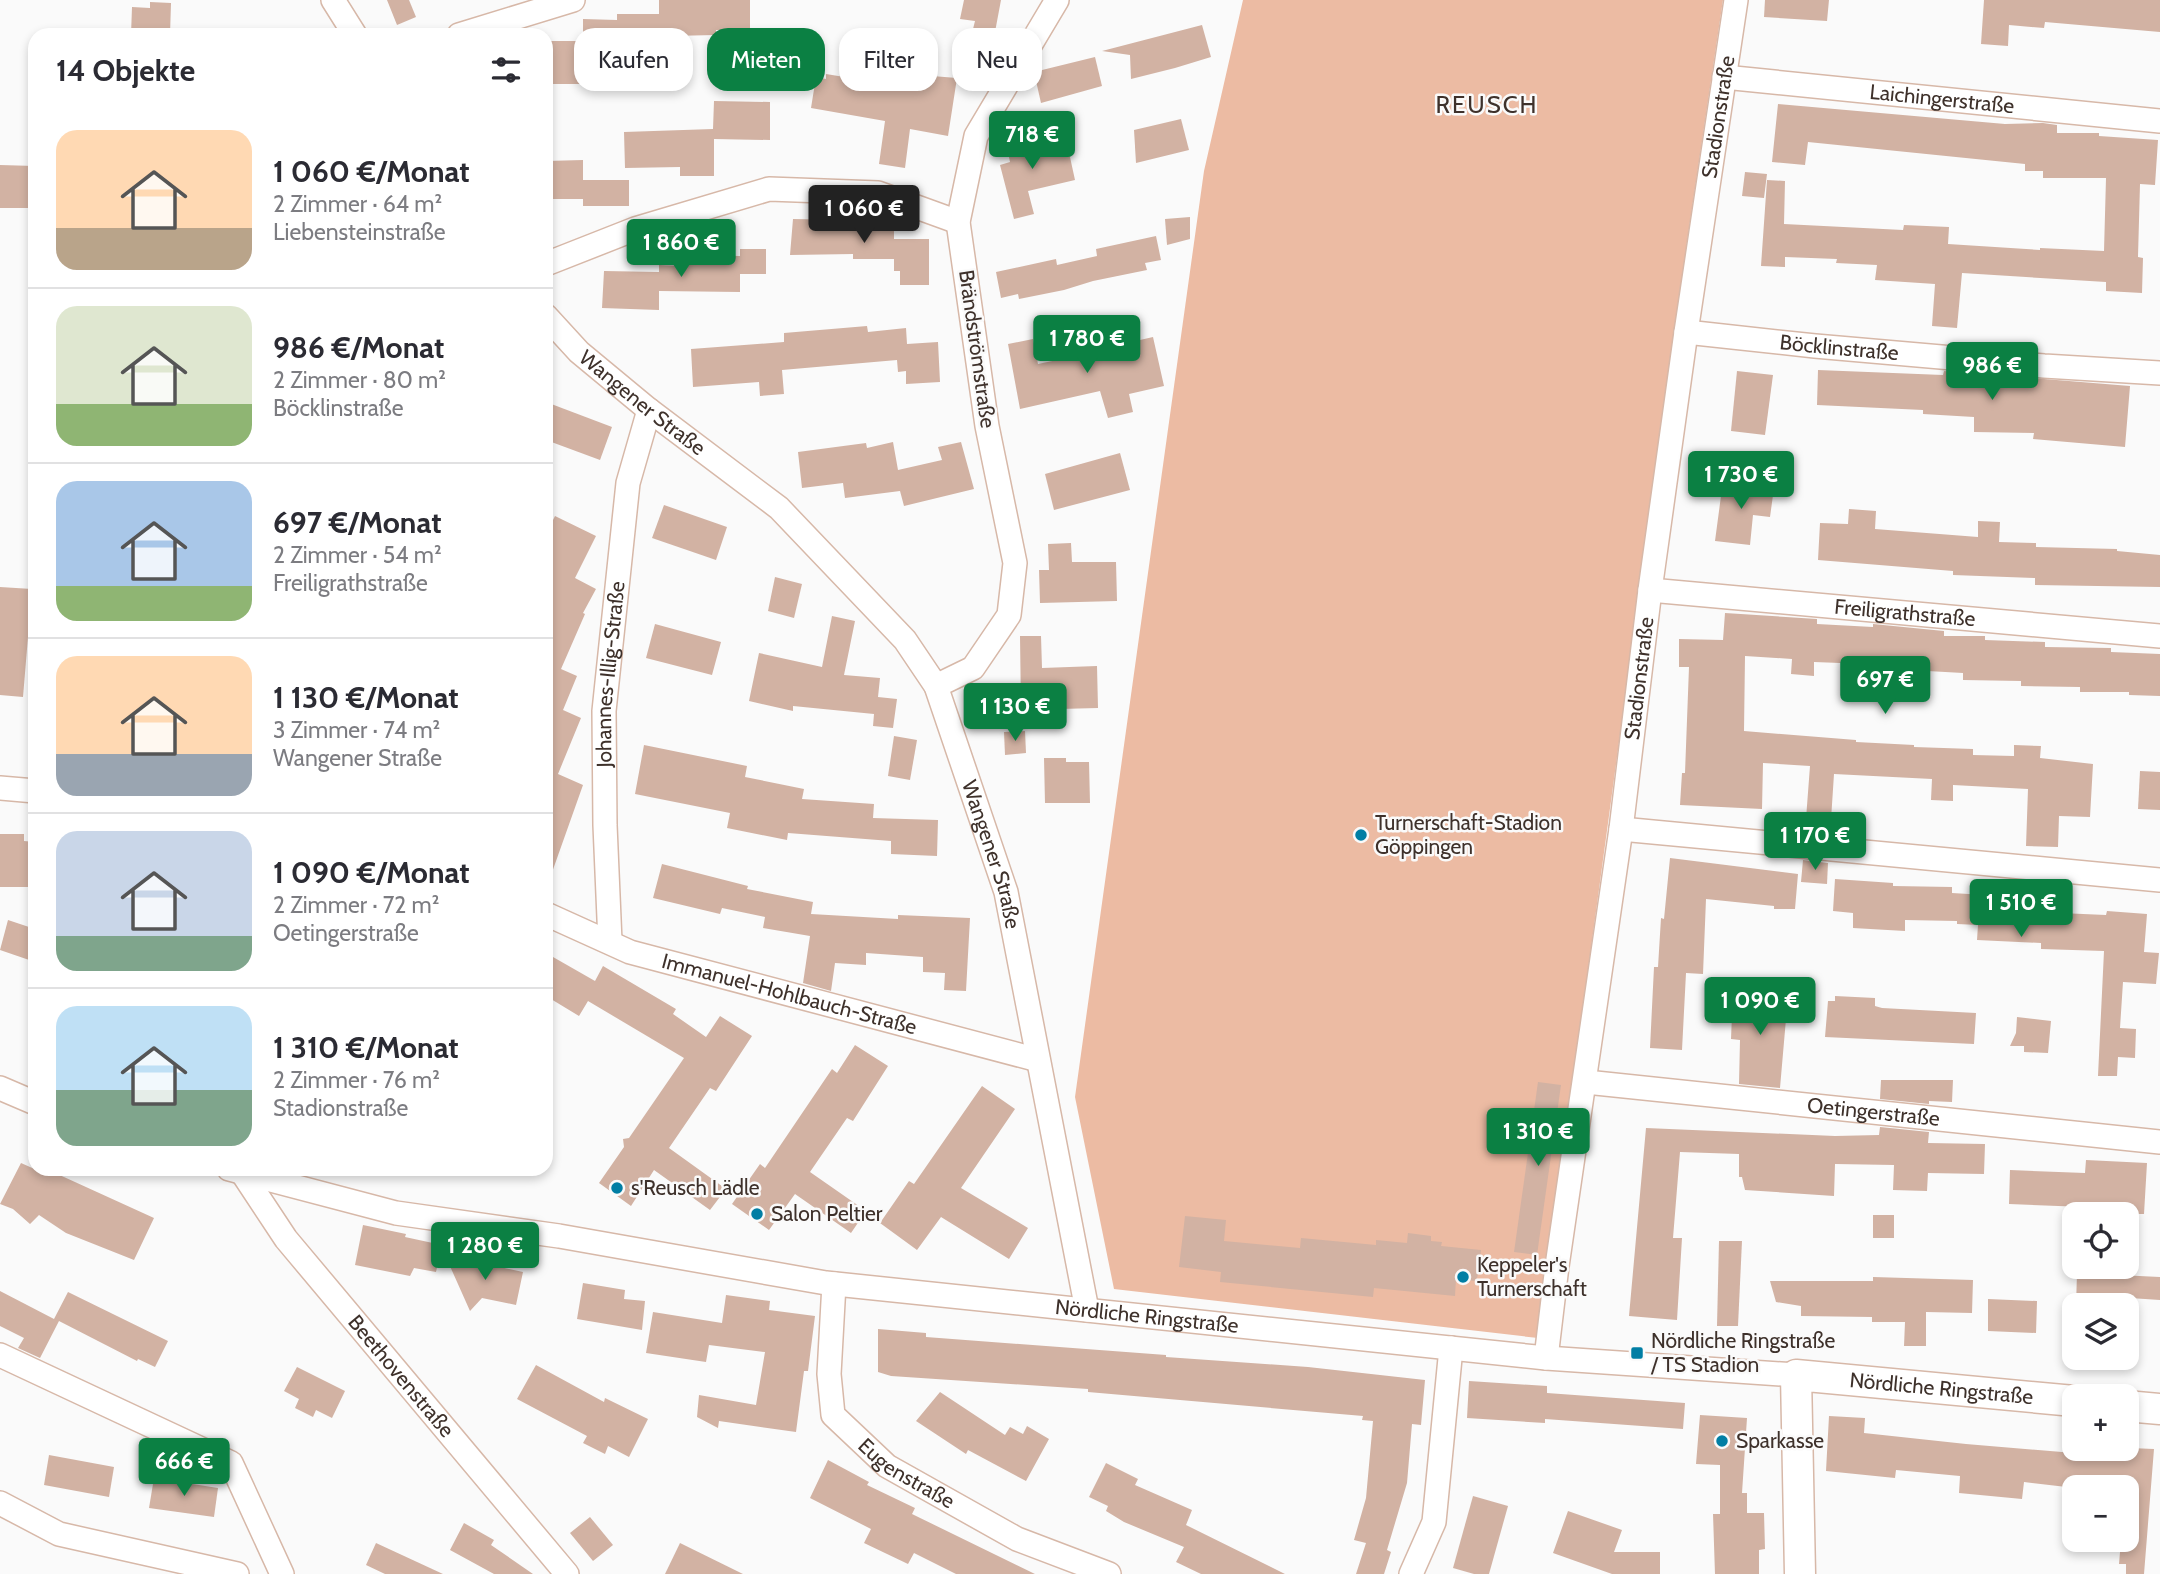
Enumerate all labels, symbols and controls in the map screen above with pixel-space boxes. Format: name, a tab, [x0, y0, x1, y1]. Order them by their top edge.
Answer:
chip: Kaufen	[574, 28, 693, 91]
chip: Mieten	[707, 28, 825, 91]
chip: Filter	[839, 28, 938, 91]
chip: Neu	[952, 28, 1042, 91]
icon: filters	[487, 51, 525, 89]
text: 14 Objekte	[56, 52, 195, 89]
street label: Stadionstraße	[1696, 54, 1739, 180]
street label: Laichingerstraße	[1868, 79, 2016, 118]
district label: REUSCH	[1436, 90, 1538, 119]
pin: 718 €	[983, 111, 1081, 171]
text: 718 €	[1005, 120, 1059, 148]
text: 1 060 €/Monat	[273, 153, 469, 190]
icon: home	[112, 158, 196, 242]
pin: 1 060 €	[799, 186, 929, 245]
text: 2 Zimmer · 64 m²	[273, 190, 442, 218]
text: 1 060 €	[825, 194, 903, 222]
text: Liebensteinstraße	[273, 218, 446, 246]
pin: 1 860 €	[616, 219, 746, 279]
text: 1 860 €	[643, 228, 719, 256]
street label: Brändströmstraße	[954, 268, 1001, 430]
pin: 1 780 €	[1022, 316, 1152, 375]
text: 1 780 €	[1049, 324, 1125, 352]
text: 986 €/Monat	[273, 329, 444, 366]
street label: Böcklinstraße	[1778, 329, 1900, 365]
icon: home	[112, 334, 196, 418]
pin: 986 €	[1943, 342, 2041, 402]
street label: Wangener Straße	[574, 345, 711, 460]
text: 986 €	[1962, 351, 2022, 379]
text: 2 Zimmer · 80 m²	[273, 366, 446, 394]
text: Böcklinstraße	[273, 394, 404, 422]
pin: 1 730 €	[1676, 452, 1806, 511]
text: 1 730 €	[1704, 460, 1778, 488]
text: 697 €/Monat	[273, 504, 441, 541]
icon: home	[112, 509, 196, 593]
text: 2 Zimmer · 54 m²	[273, 541, 442, 569]
text: Freiligrathstraße	[273, 569, 428, 597]
street label: Johannes-Illig-Straße	[591, 580, 630, 769]
street label: Freiligrathstraße	[1833, 594, 1977, 631]
street label: Stadionstraße	[1619, 615, 1659, 741]
pin: 697 €	[1836, 656, 1934, 716]
text: 697 €	[1856, 665, 1914, 693]
text: 1 130 €/Monat	[273, 679, 459, 716]
icon: home	[112, 684, 196, 768]
pin: 1 130 €	[950, 684, 1080, 743]
text: 1 130 €	[980, 692, 1050, 720]
text: 3 Zimmer · 74 m²	[273, 716, 440, 744]
text: Wangener Straße	[273, 744, 442, 772]
street label: Wangener Straße	[957, 777, 1026, 931]
place label: Turnerschaft-Stadion Göppingen	[1375, 810, 1562, 859]
pin: 1 170 €	[1750, 812, 1880, 872]
text: 1 170 €	[1780, 821, 1850, 849]
marker: Turnerschaft-Stadion Göppingen	[1353, 827, 1369, 843]
text: 1 090 €/Monat	[273, 854, 469, 891]
icon: home	[112, 859, 196, 943]
pin: 1 510 €	[1956, 880, 2086, 939]
text: 1 510 €	[1986, 888, 2056, 916]
text: 2 Zimmer · 72 m²	[273, 891, 439, 919]
text: Oetingerstraße	[273, 919, 419, 947]
street label: Immanuel-Hohlbauch-Straße	[659, 948, 920, 1039]
pin: 1 090 €	[1695, 978, 1825, 1037]
text: 1 090 €	[1721, 986, 1799, 1014]
text: 1 310 €/Monat	[273, 1029, 459, 1066]
icon: home	[112, 1034, 196, 1118]
text: 2 Zimmer · 76 m²	[273, 1066, 440, 1094]
street label: Oetingerstraße	[1806, 1092, 1941, 1131]
text: Stadionstraße	[273, 1094, 408, 1122]
pin: 1 310 €	[1473, 1108, 1603, 1168]
text: 1 310 €	[1503, 1117, 1573, 1145]
place label: s'Reusch Lädle	[631, 1175, 760, 1200]
marker: s'Reusch Lädle	[609, 1180, 625, 1196]
place label: Salon Peltier	[771, 1201, 883, 1226]
map controls	[2062, 1202, 2139, 1552]
button: locate	[2062, 1202, 2139, 1279]
marker: Salon Peltier	[749, 1206, 765, 1222]
pin: 1 280 €	[420, 1222, 550, 1282]
text: 1 280 €	[447, 1231, 523, 1259]
place label: Keppeler's Turnerschaft	[1477, 1252, 1587, 1301]
marker: Keppeler's Turnerschaft	[1455, 1269, 1471, 1285]
button: layers	[2062, 1293, 2139, 1370]
street label: Nördliche Ringstraße	[1054, 1294, 1240, 1338]
street label: Beethovenstraße	[343, 1310, 460, 1442]
place label: Nördliche Ringstraße / TS Stadion	[1650, 1328, 1835, 1377]
marker: Nördliche Ringstraße / TS Stadion	[1629, 1345, 1645, 1361]
street label: Nördliche Ringstraße	[1848, 1367, 2035, 1409]
button: +	[2062, 1384, 2139, 1461]
place label: Sparkasse	[1736, 1428, 1824, 1453]
street label: Eugenstraße	[853, 1433, 959, 1514]
marker: Sparkasse	[1714, 1433, 1730, 1449]
pin: 666 €	[135, 1438, 233, 1498]
text: 666 €	[155, 1447, 213, 1475]
button: −	[2062, 1475, 2139, 1552]

